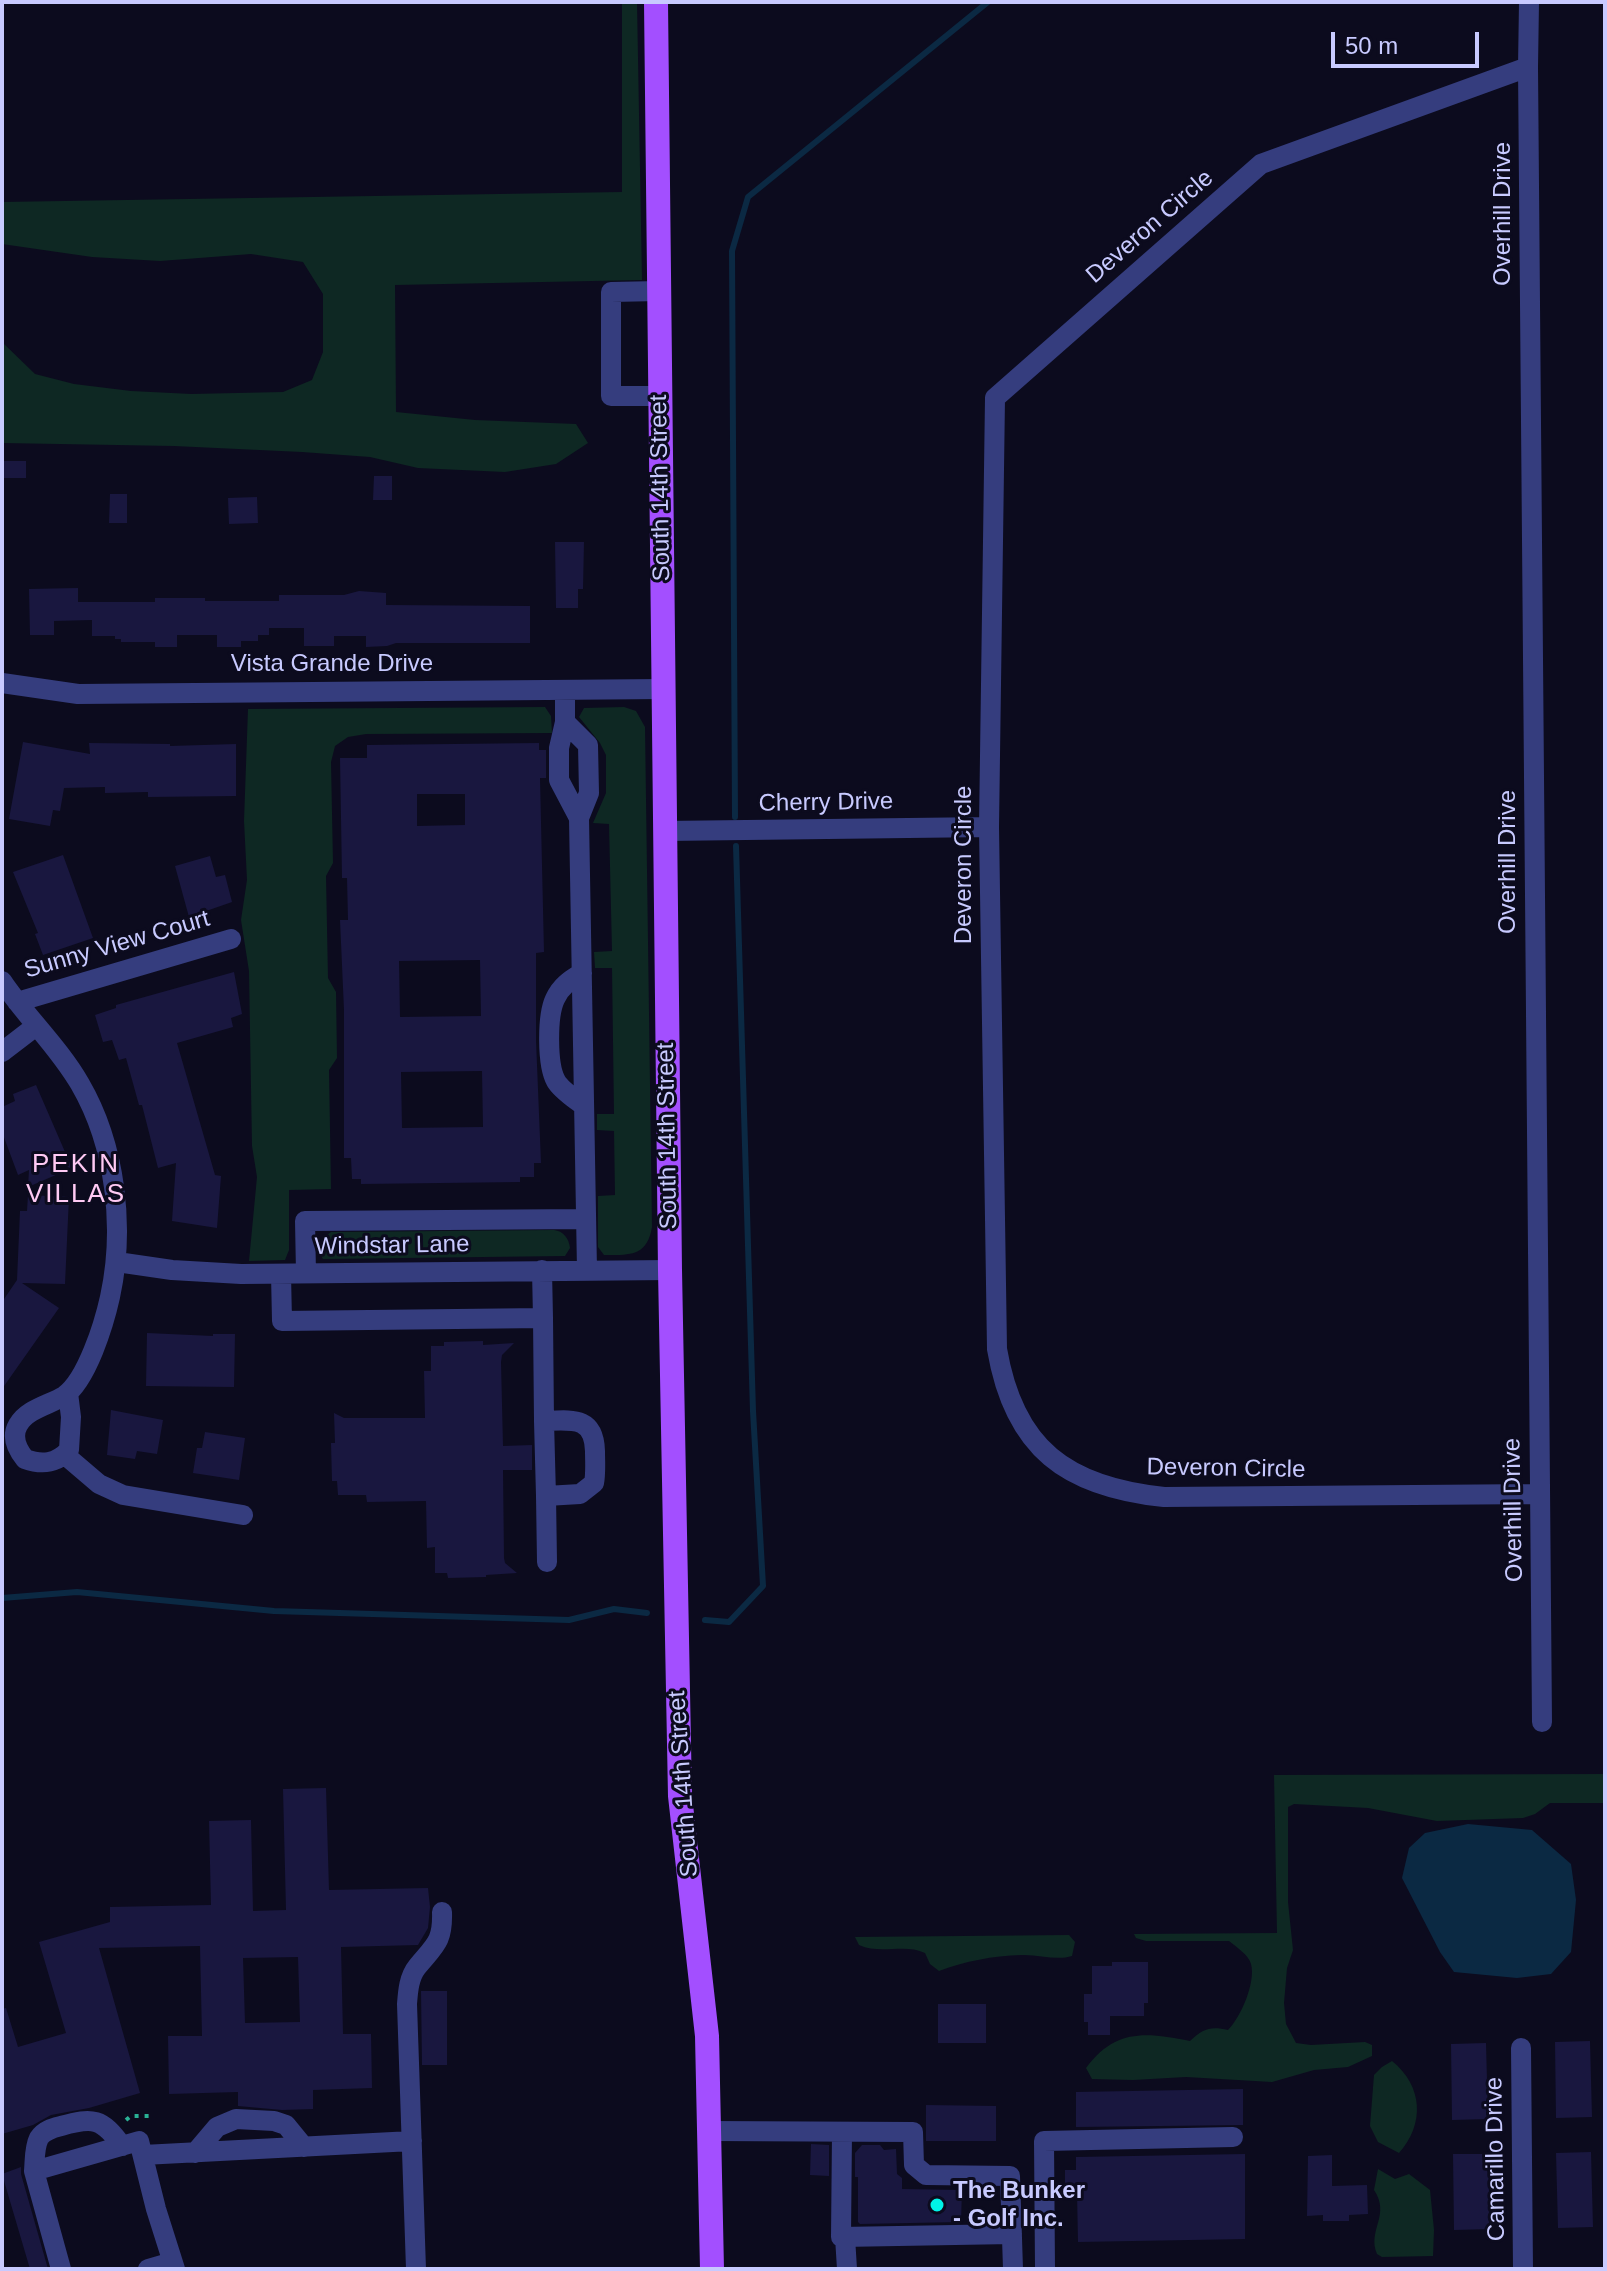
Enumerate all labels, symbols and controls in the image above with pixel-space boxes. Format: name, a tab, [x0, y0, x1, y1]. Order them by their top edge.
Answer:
scale bar	[1335, 16, 1483, 66]
text: 50 m	[1345, 32, 1398, 59]
street label: Overhill Drive	[1489, 142, 1517, 286]
street label: Deveron Circle	[1081, 164, 1219, 290]
street label: South 14th Street	[645, 394, 677, 582]
street label: Vista Grande Drive	[231, 650, 433, 678]
street label: Deveron Circle	[950, 786, 978, 944]
street label: Cherry Drive	[758, 787, 894, 819]
street label: Overhill Drive	[1494, 790, 1522, 934]
street label: Sunny View Court	[21, 905, 213, 985]
street label: South 14th Street	[652, 1042, 684, 1230]
district label: PEKIN VILLAS	[26, 1149, 126, 1210]
street label: Windstar Lane	[314, 1230, 470, 1262]
street label: Overhill Drive	[1498, 1438, 1530, 1582]
street label: Deveron Circle	[1146, 1453, 1306, 1485]
street label: South 14th Street	[663, 1690, 705, 1878]
street label: Camarillo Drive	[1480, 2077, 1512, 2241]
place label: The Bunker - Golf Inc.	[953, 2177, 1085, 2233]
marker: The Bunker - Golf Inc.	[928, 2196, 946, 2214]

